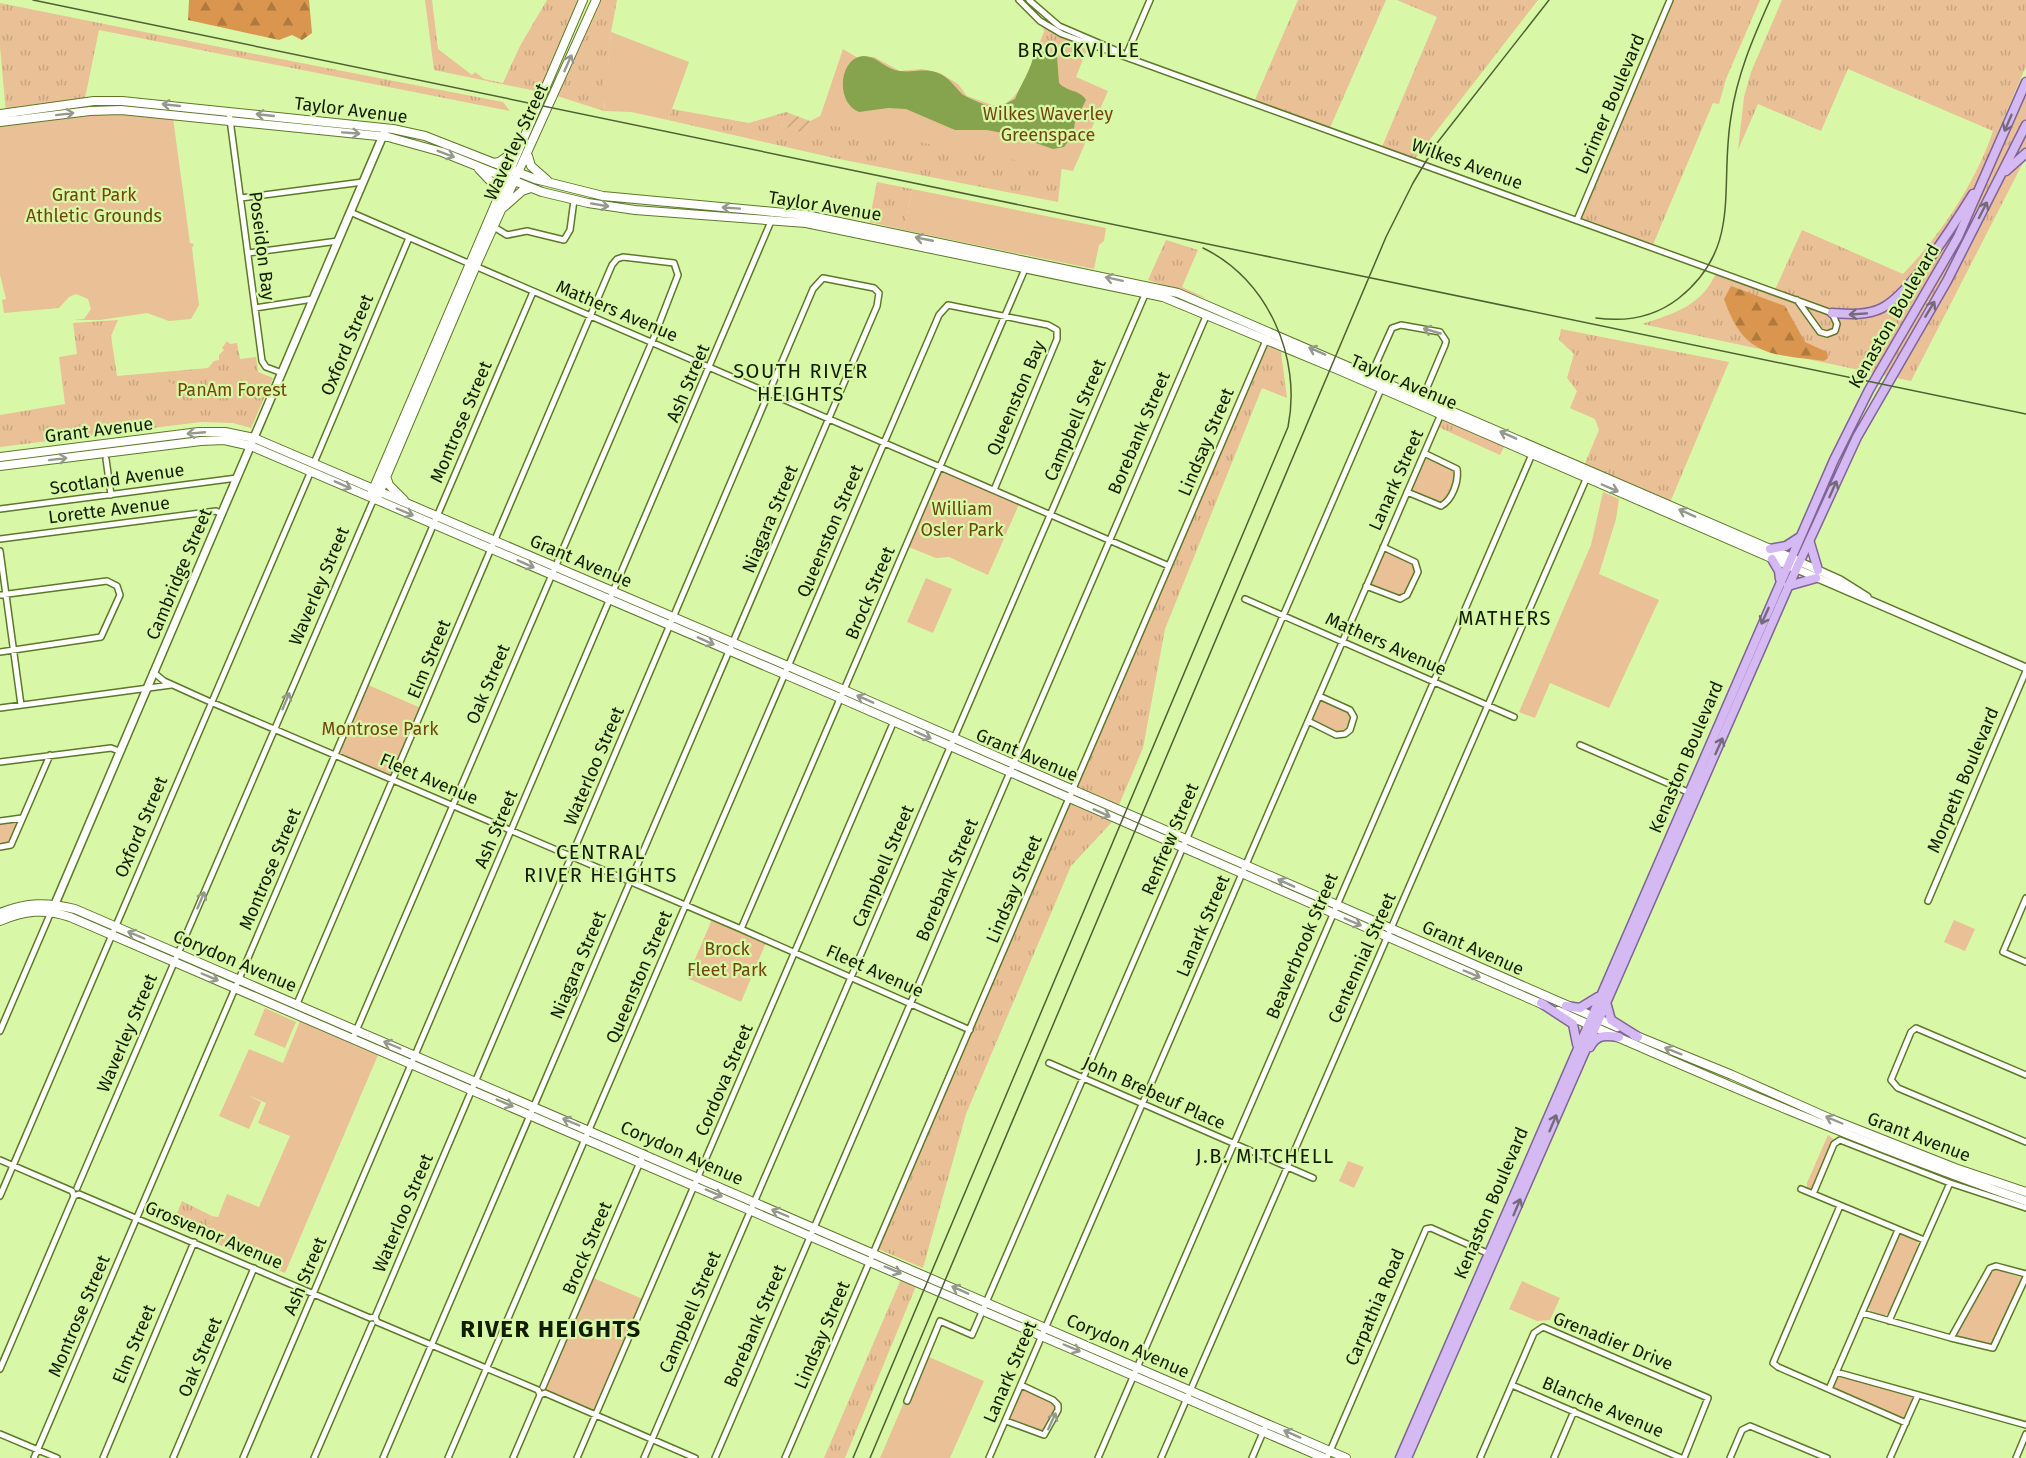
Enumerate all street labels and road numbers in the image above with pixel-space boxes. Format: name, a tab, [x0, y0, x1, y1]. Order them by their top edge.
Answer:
street label: Lorimer Boulevard	[1570, 30, 1650, 178]
street label: Waverley Street	[479, 79, 553, 204]
street label: Taylor Avenue	[293, 92, 409, 128]
street label: Wilkes Avenue	[1408, 134, 1526, 194]
street label: Taylor Avenue	[767, 186, 883, 226]
street label: Poseidon Bay	[244, 190, 280, 302]
street label: Kenaston Boulevard	[1844, 240, 1944, 392]
street label: Mathers Avenue	[553, 275, 681, 347]
street label: Oxford Street	[316, 290, 378, 399]
street label: Queenston Bay	[982, 337, 1050, 459]
street label: Ash Street	[662, 340, 715, 425]
street label: Taylor Avenue	[1347, 350, 1461, 414]
street label: Campbell Street	[1039, 355, 1111, 484]
street label: Montrose Street	[425, 357, 497, 486]
street label: Borebank Street	[1103, 368, 1175, 498]
street label: Lindsay Street	[1173, 384, 1239, 499]
street label: Grant Avenue	[44, 412, 154, 448]
street label: Lanark Street	[1364, 425, 1428, 534]
street label: Scotland Avenue	[48, 459, 186, 499]
street label: Niagara Street	[737, 461, 803, 576]
street label: Queenston Street	[792, 461, 868, 601]
street label: Lorette Avenue	[47, 492, 171, 528]
street label: Cambridge Street	[141, 504, 217, 643]
street label: Waverley Street	[284, 523, 354, 649]
street label: Grant Avenue	[527, 530, 635, 592]
street label: Brock Street	[840, 543, 900, 643]
street label: Mathers Avenue	[1322, 607, 1450, 681]
street label: Elm Street	[403, 616, 456, 702]
street label: Oak Street	[461, 640, 515, 727]
street label: Kenaston Boulevard	[1644, 678, 1728, 836]
street label: Waterloo Street	[559, 703, 629, 829]
street label: Morpeth Boulevard	[1922, 704, 2004, 856]
street label: Grant Avenue	[973, 724, 1081, 786]
street label: Fleet Avenue	[377, 748, 481, 810]
street label: Oxford Street	[110, 772, 172, 881]
street label: Renfrew Street	[1136, 779, 1204, 898]
street label: Ash Street	[470, 786, 523, 871]
street label: Campbell Street	[847, 801, 919, 930]
street label: Montrose Street	[234, 804, 306, 933]
street label: Borebank Street	[911, 815, 983, 945]
street label: Lindsay Street	[981, 831, 1047, 946]
street label: Beaverbrook Street	[1261, 869, 1343, 1022]
street label: Lanark Street	[1172, 871, 1235, 980]
street label: Centennial Street	[1323, 889, 1401, 1027]
street label: Niagara Street	[545, 907, 611, 1022]
street label: Queenston Street	[601, 907, 677, 1047]
street label: Grant Avenue	[1419, 916, 1527, 980]
street label: Corydon Avenue	[170, 925, 300, 997]
street label: Fleet Avenue	[823, 940, 927, 1002]
street label: Waverley Street	[92, 970, 162, 1096]
street label: Cordova Street	[690, 1020, 758, 1139]
street label: John Brebeuf Place	[1079, 1052, 1229, 1134]
street label: Grant Avenue	[1864, 1107, 1974, 1167]
street label: Corydon Avenue	[617, 1116, 747, 1190]
street label: Kenaston Boulevard	[1449, 1124, 1533, 1282]
street label: Waterloo Street	[368, 1150, 438, 1276]
street label: Grosvenor Avenue	[142, 1196, 286, 1274]
street label: Brock Street	[557, 1198, 617, 1298]
street label: Ash Street	[279, 1233, 332, 1318]
street label: Carpathia Road	[1340, 1245, 1410, 1369]
street label: Campbell Street	[654, 1247, 726, 1376]
street label: Montrose Street	[43, 1251, 115, 1380]
street label: Borebank Street	[719, 1261, 791, 1391]
street label: Lindsay Street	[789, 1277, 855, 1392]
street label: Elm Street	[108, 1301, 161, 1387]
street label: Grenadier Drive	[1550, 1307, 1676, 1375]
street label: Corydon Avenue	[1063, 1309, 1193, 1383]
street label: Oak Street	[173, 1313, 227, 1400]
street label: Lanark Street	[979, 1317, 1042, 1426]
street label: Blanche Avenue	[1539, 1371, 1667, 1443]

